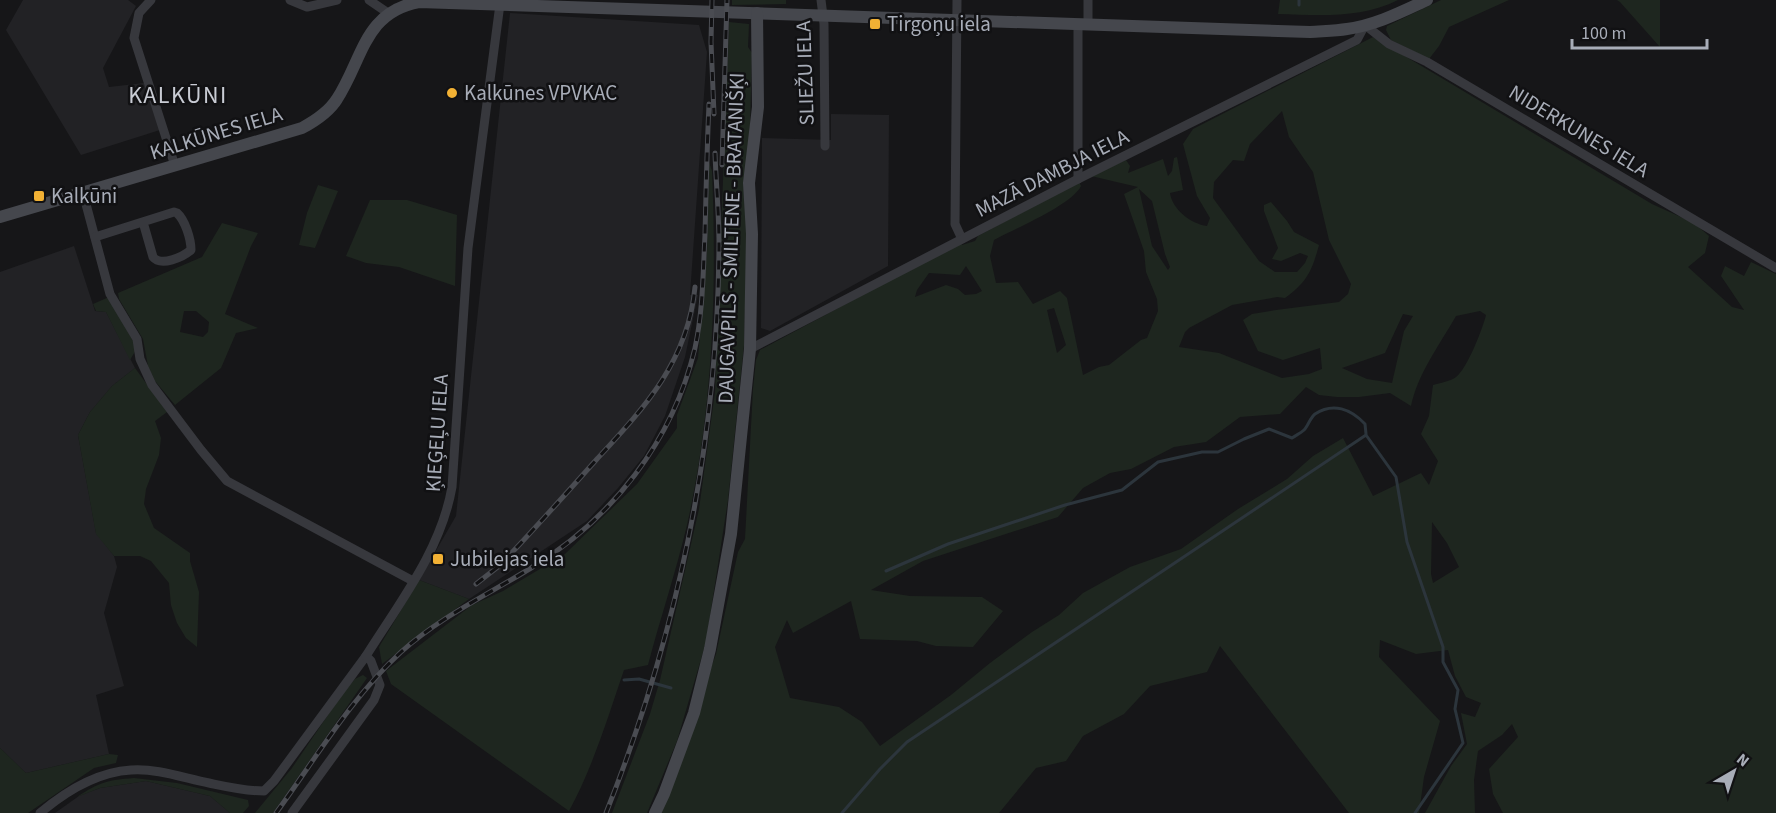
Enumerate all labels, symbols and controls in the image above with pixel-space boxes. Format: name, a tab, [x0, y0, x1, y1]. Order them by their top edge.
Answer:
place label: Tirgoņu iela	[887, 9, 991, 39]
scale bar	[1572, 12, 1707, 50]
marker: Tirgoņu iela	[868, 17, 882, 31]
street label: SLIEŽU IELA	[788, 19, 822, 126]
text: 100 m	[1581, 21, 1626, 46]
street label: DAUGAVPILS - SMILTENE - BRATANIŠĶI	[710, 72, 752, 404]
street label: NIDERKUNES IELA	[1503, 77, 1655, 185]
district label: KALKŪNI	[128, 78, 228, 113]
place label: Kalkūnes VPVKAC	[464, 78, 617, 108]
marker: Kalkūnes VPVKAC	[445, 86, 459, 100]
street label: KALKŪNES IELA	[146, 98, 287, 167]
street label: MAZĀ DAMBJA IELA	[970, 121, 1134, 225]
place label: Kalkūni	[51, 181, 117, 211]
marker: Kalkūni	[32, 189, 46, 203]
street label: ĶIEĢEĻU IELA	[418, 372, 456, 493]
place label: Jubilejas iela	[450, 544, 564, 574]
marker: Jubilejas iela	[431, 552, 445, 566]
north arrow	[1704, 741, 1764, 801]
text: N	[1732, 748, 1754, 772]

